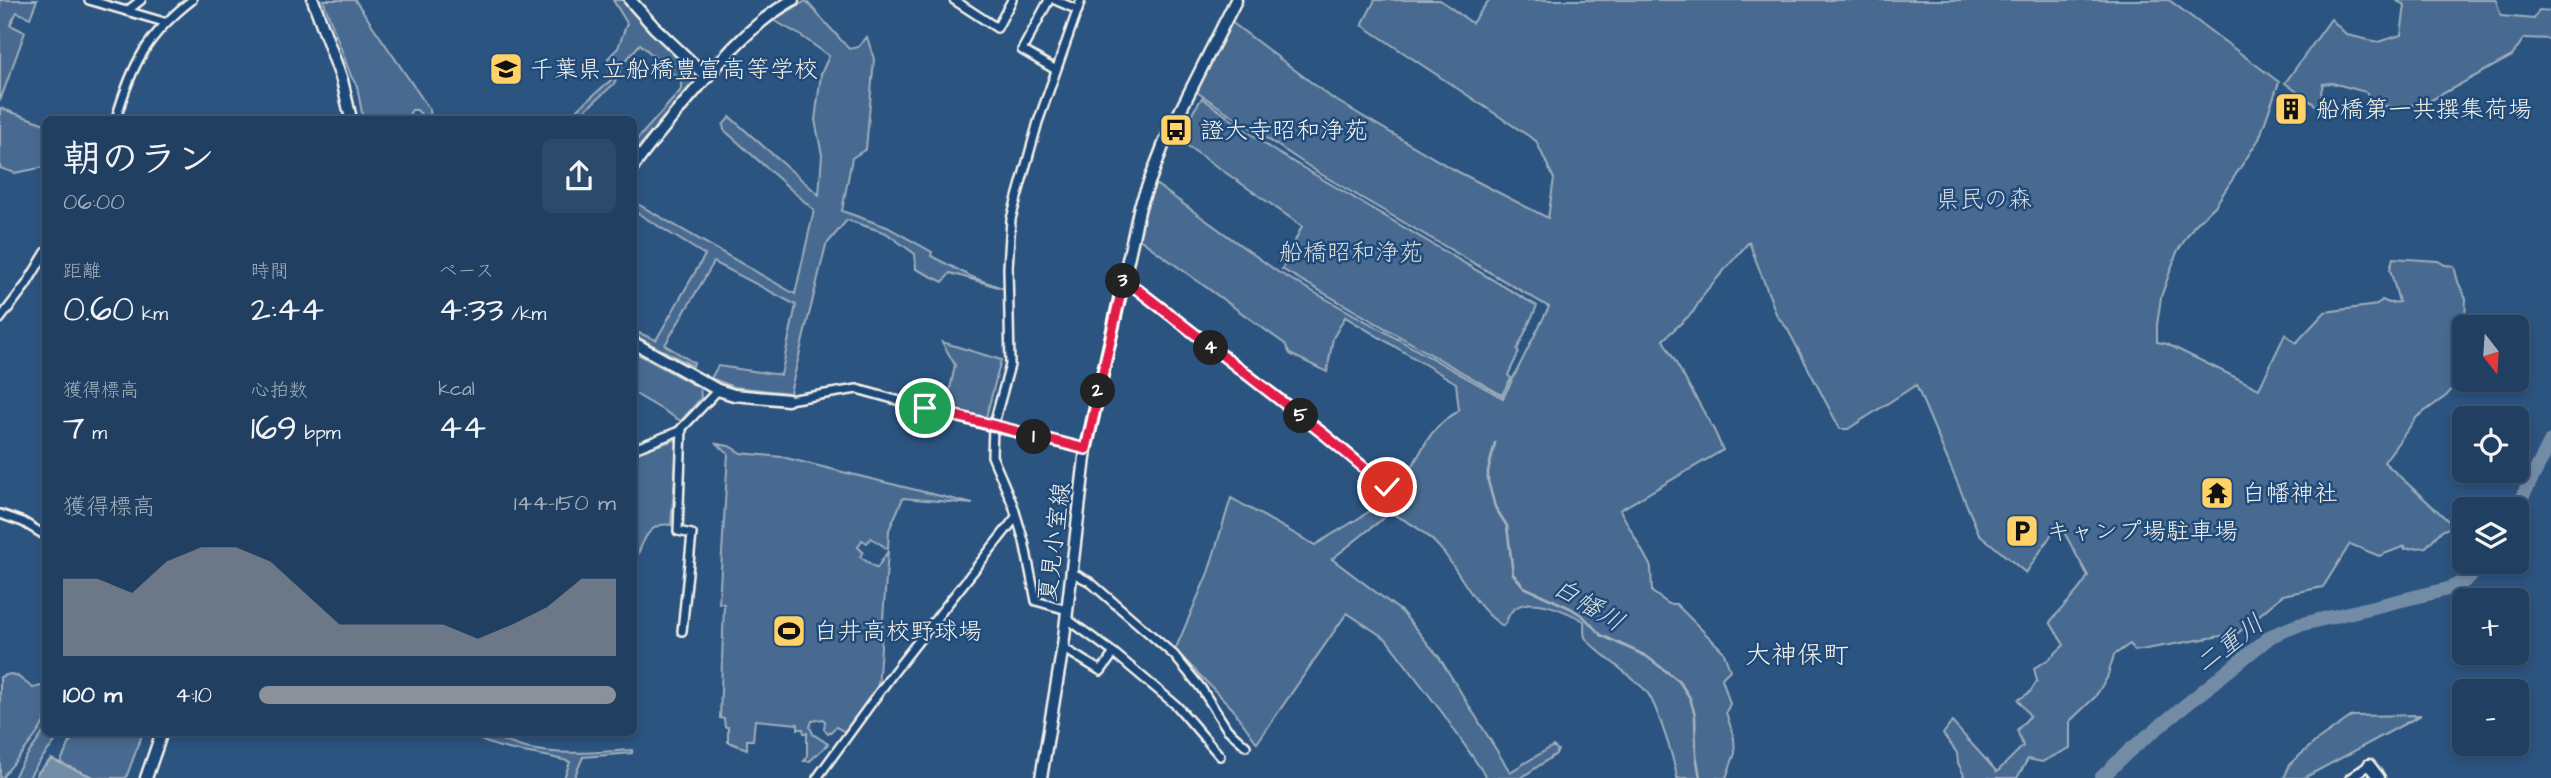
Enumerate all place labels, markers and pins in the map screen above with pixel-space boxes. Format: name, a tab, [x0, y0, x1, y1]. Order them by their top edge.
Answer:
school or university icon: 千葉県立船橋豊富高等学校	[487, 50, 525, 88]
place label: 千葉県立船橋豊富高等学校	[530, 53, 818, 87]
building icon: 船橋第一共撰集荷場	[2272, 90, 2310, 128]
place label: 船橋第一共撰集荷場	[2316, 93, 2532, 127]
bus stop icon: 證大寺昭和浄苑	[1157, 111, 1195, 149]
place label: 證大寺昭和浄苑	[1200, 114, 1368, 148]
pin: 3	[1106, 264, 1140, 298]
pin: 4	[1194, 330, 1228, 366]
pin: 2	[1080, 374, 1116, 408]
pin	[895, 378, 955, 438]
pin: 5	[1284, 398, 1318, 434]
pin: 1	[1016, 420, 1052, 454]
pin	[1357, 457, 1417, 517]
temple icon: 白幡神社	[2198, 474, 2236, 512]
place label: 白幡神社	[2242, 477, 2338, 511]
parking icon: キャンプ場駐車場	[2003, 512, 2041, 550]
place label: キャンプ場駐車場	[2046, 515, 2238, 549]
sports icon: 白井高校野球場	[770, 612, 808, 650]
place label: 白井高校野球場	[814, 615, 982, 649]

